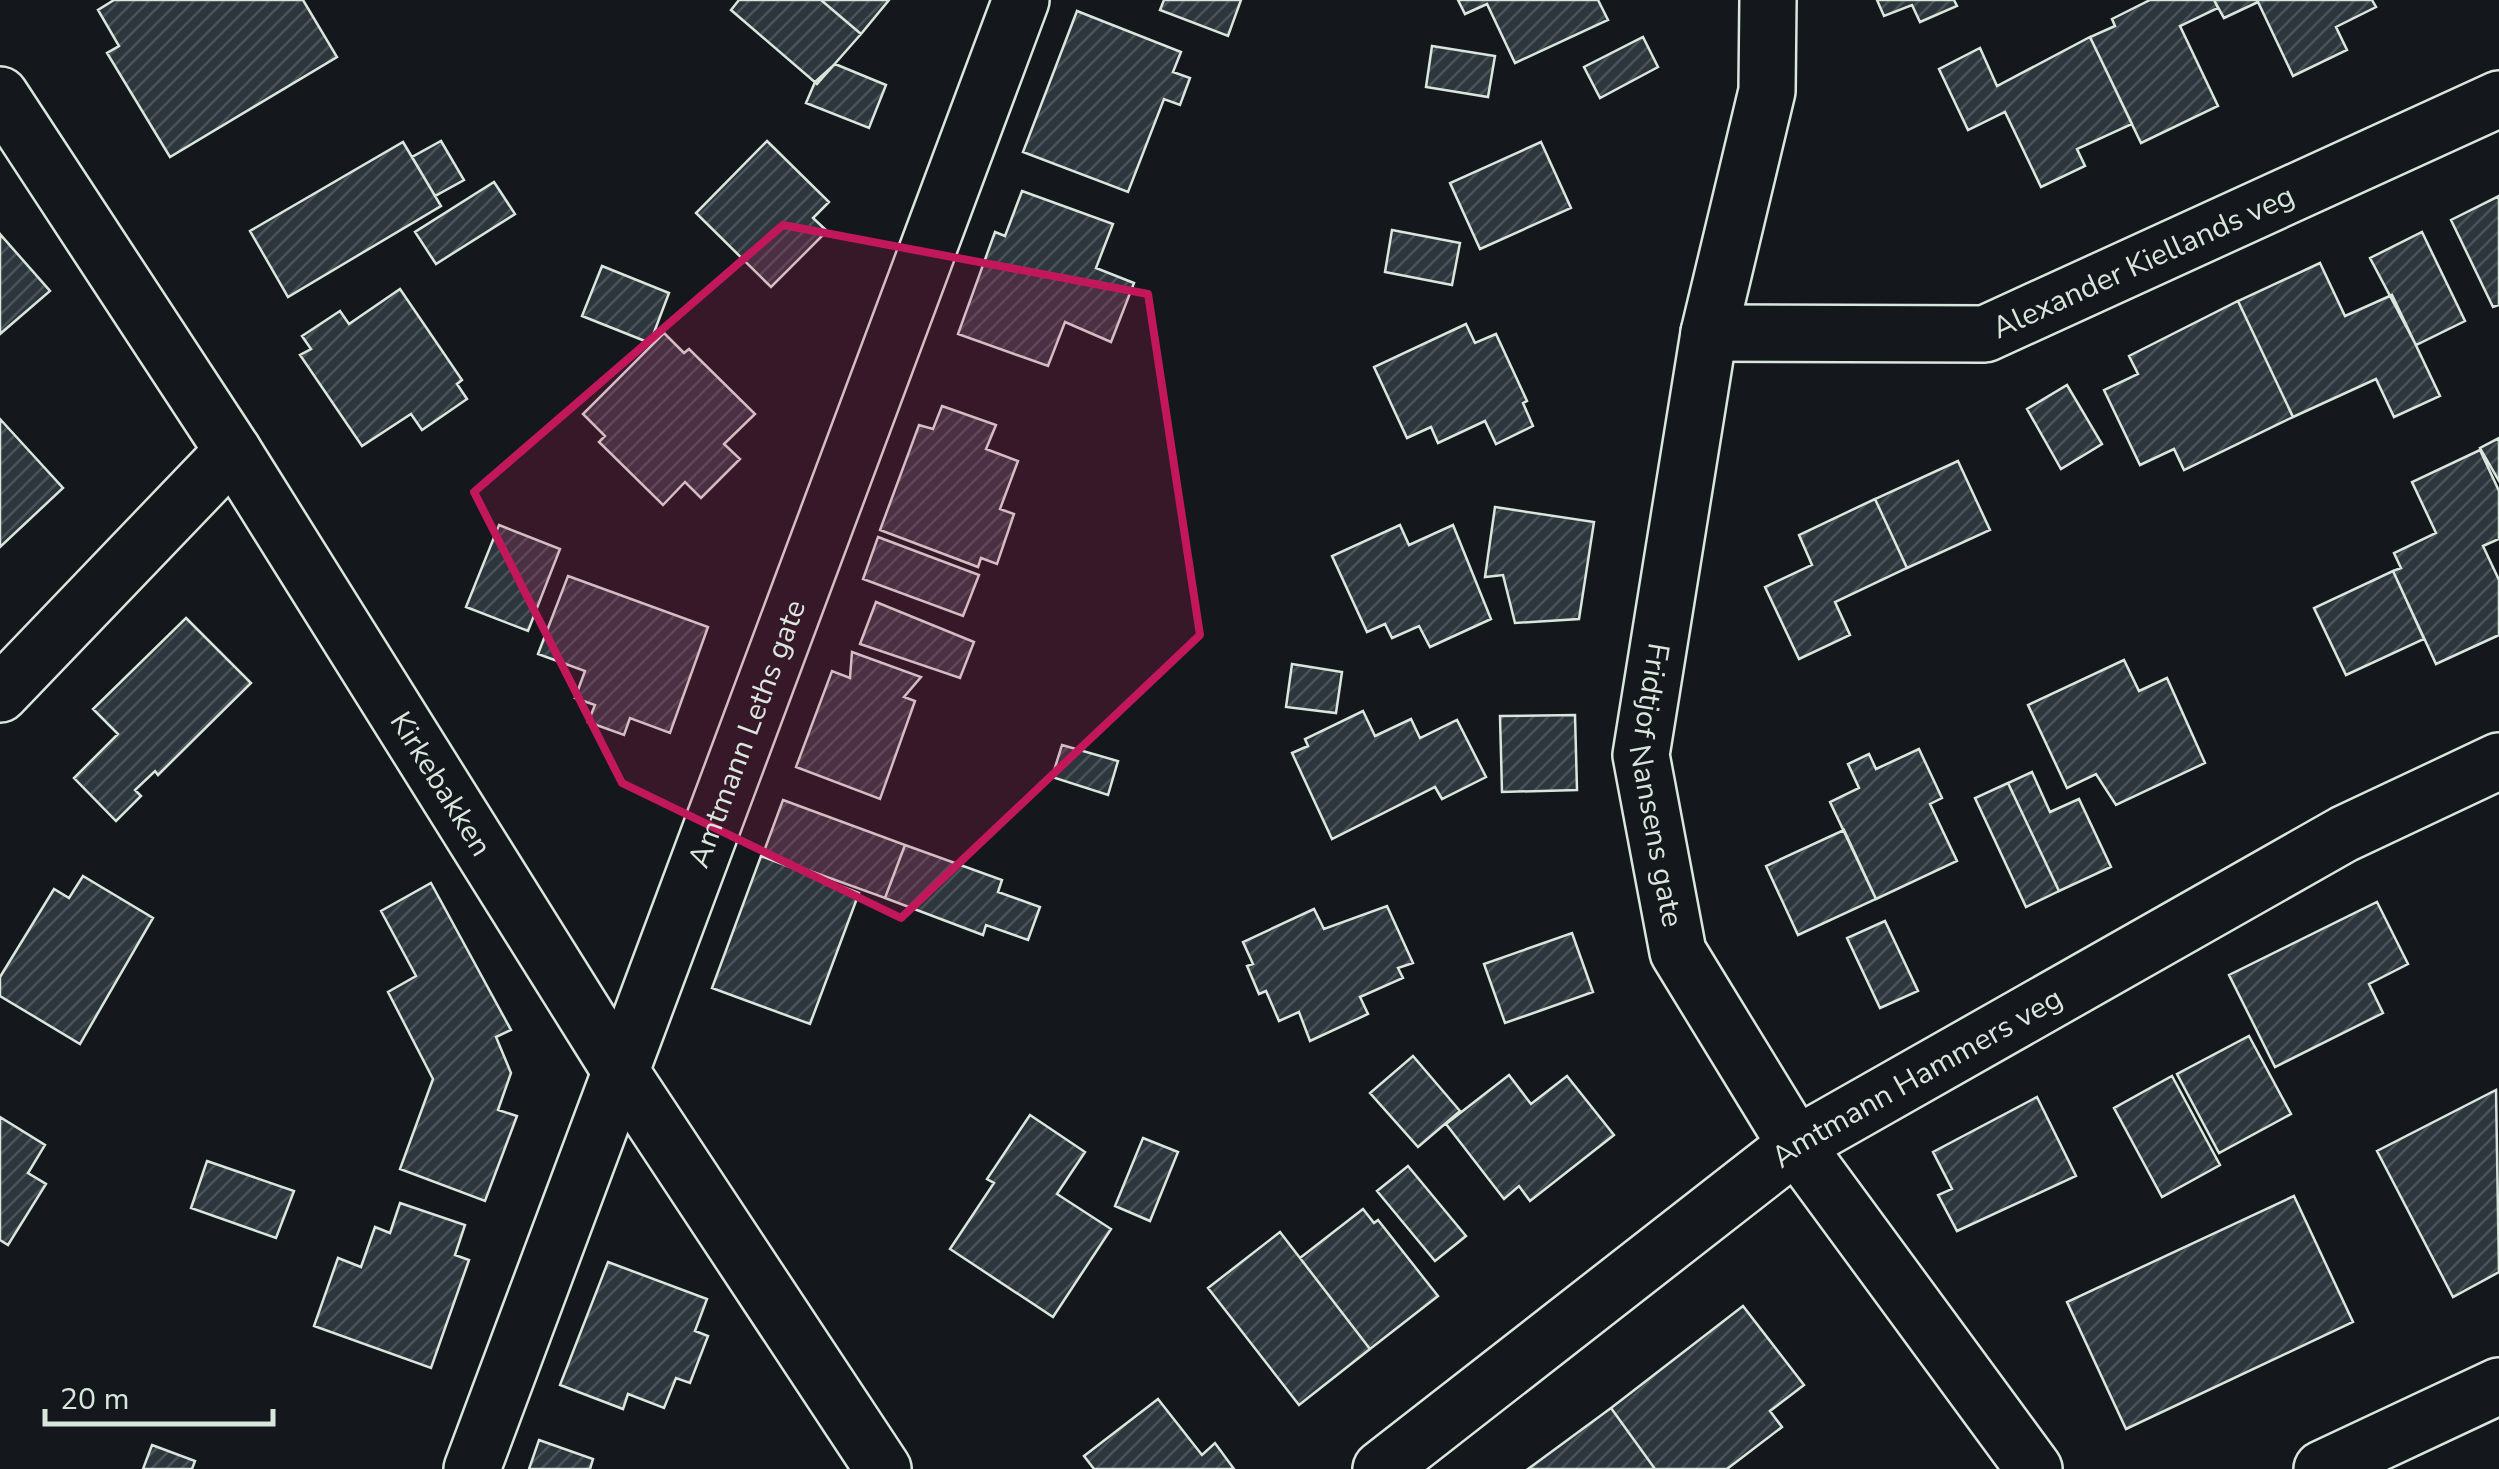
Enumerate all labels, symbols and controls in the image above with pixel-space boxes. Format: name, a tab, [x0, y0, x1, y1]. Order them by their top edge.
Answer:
street label: Alexander Kiellands veg	[1986, 175, 2301, 348]
street label: Amtmann Leths gate	[678, 594, 816, 873]
street label: Fridtjof Nansens gate	[1619, 640, 1693, 930]
street label: Kirkebakken	[380, 704, 502, 864]
street label: Amtmann Hammers veg	[1763, 978, 2070, 1177]
scale bar	[45, 1364, 272, 1426]
text: 20 m	[60, 1379, 129, 1420]

